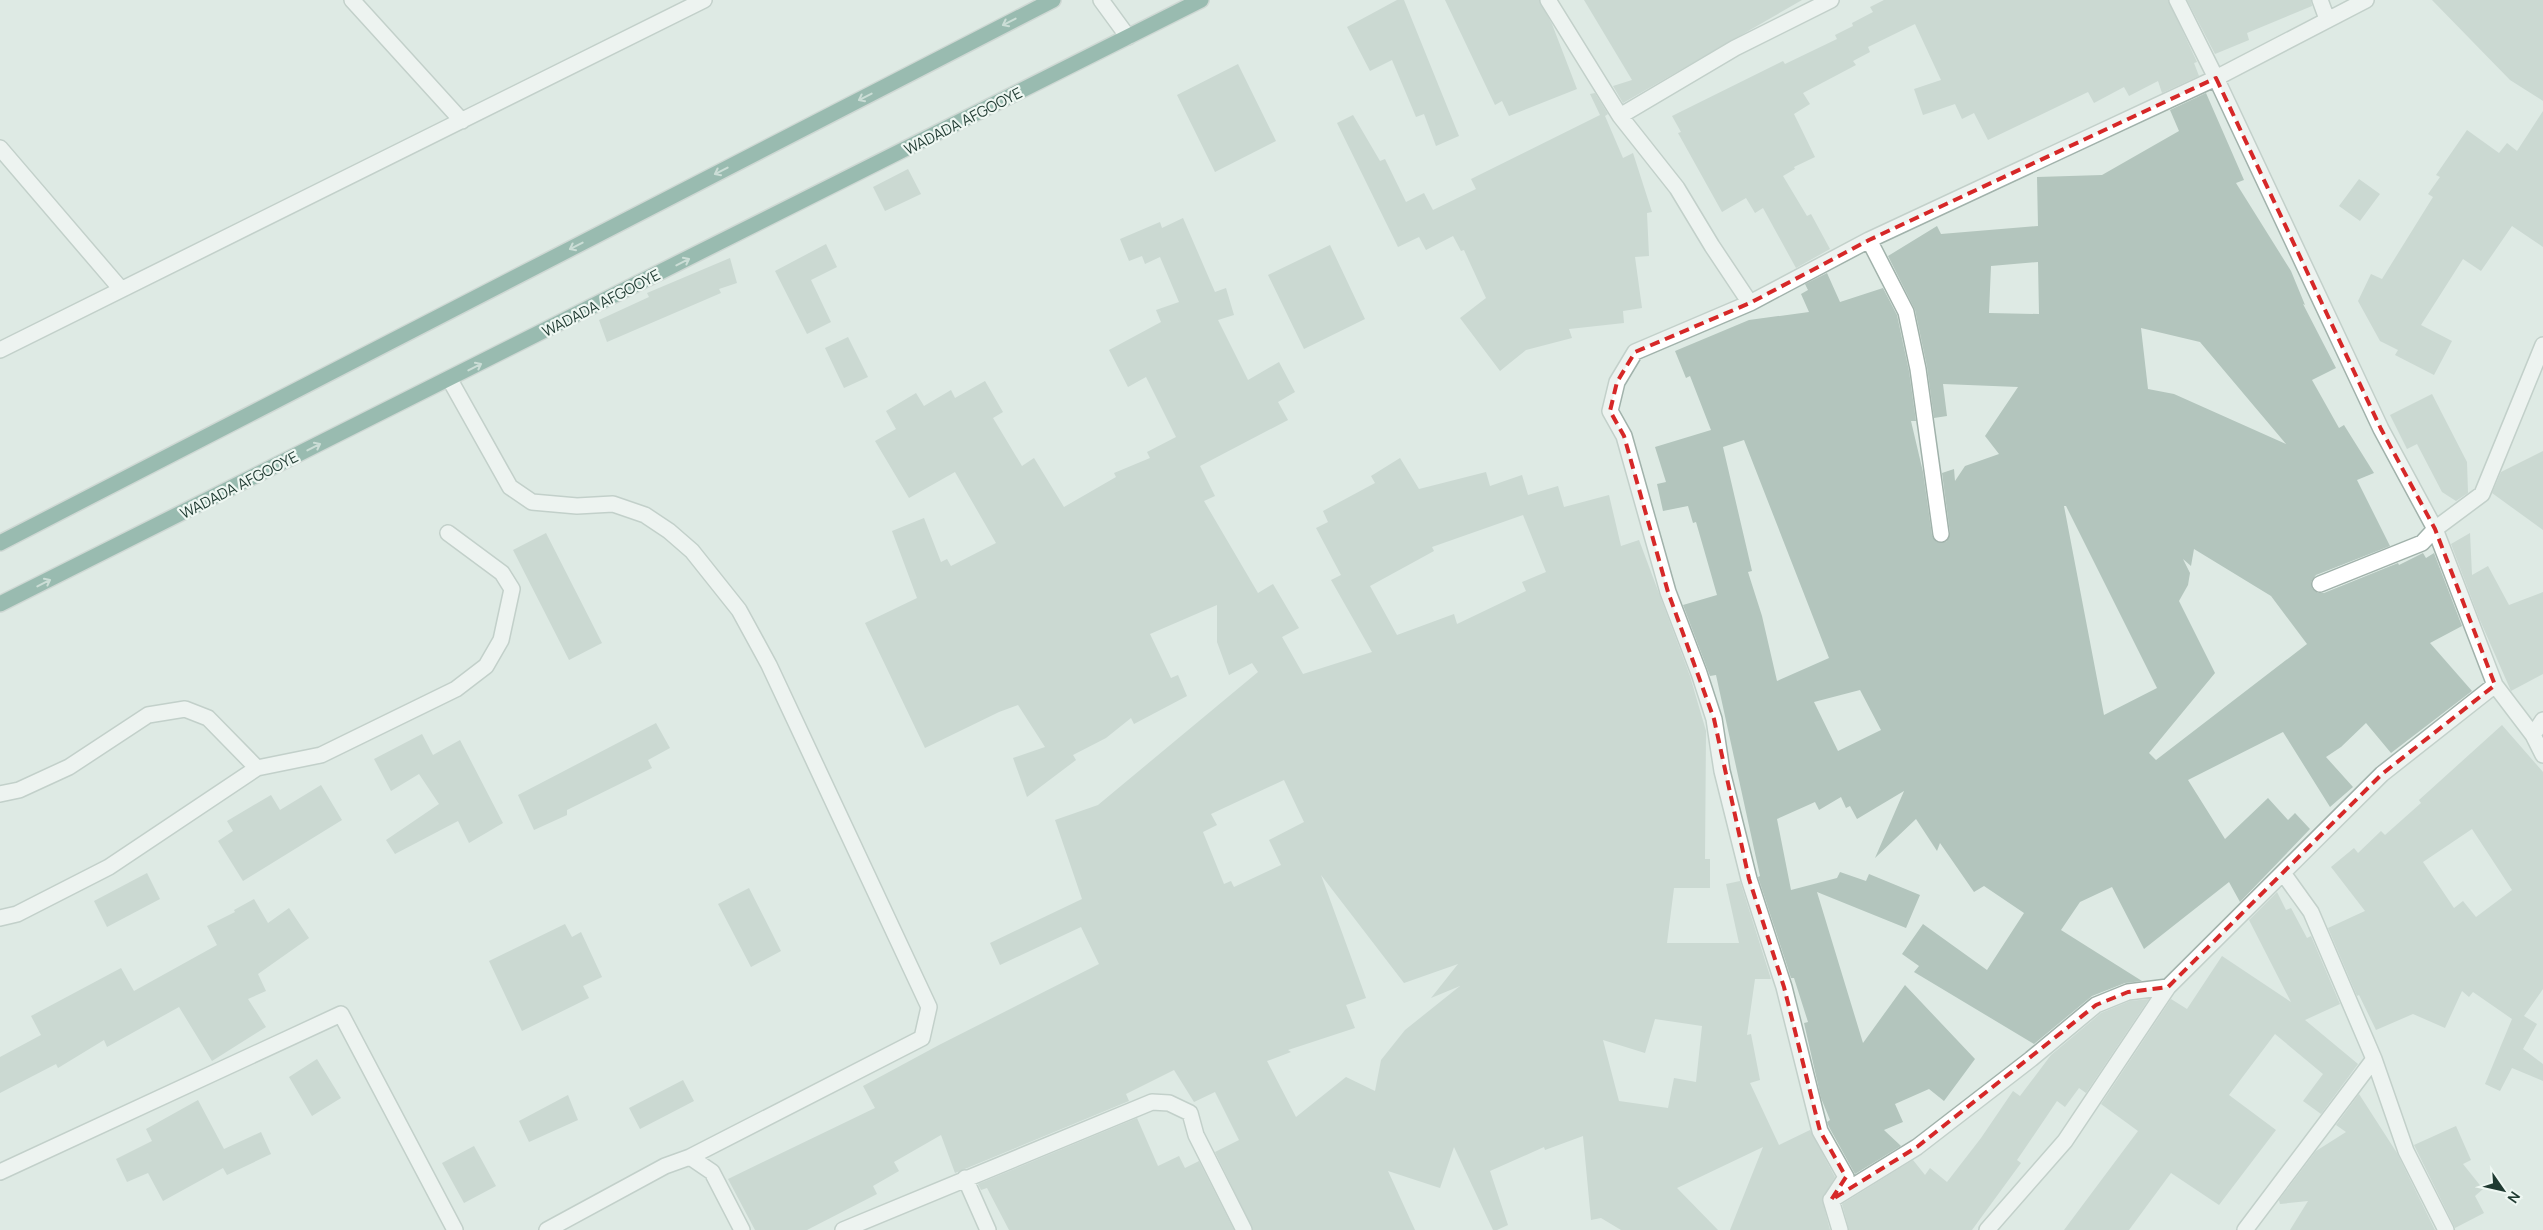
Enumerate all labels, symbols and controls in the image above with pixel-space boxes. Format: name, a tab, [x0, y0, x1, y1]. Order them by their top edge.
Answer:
one-way arrow	[1002, 17, 1017, 27]
street label: WADADA AFGOOYE	[900, 82, 1026, 160]
one-way arrow	[858, 93, 873, 102]
one-way arrow	[713, 166, 728, 176]
one-way arrow	[569, 242, 584, 251]
one-way arrow	[675, 257, 690, 266]
street label: WADADA AFGOOYE	[538, 264, 664, 342]
one-way arrow	[467, 362, 482, 371]
one-way arrow	[306, 442, 321, 451]
street label: WADADA AFGOOYE	[176, 446, 302, 524]
one-way arrow	[36, 578, 51, 588]
north arrow	[2478, 1165, 2528, 1215]
text: N	[2504, 1188, 2525, 1207]

